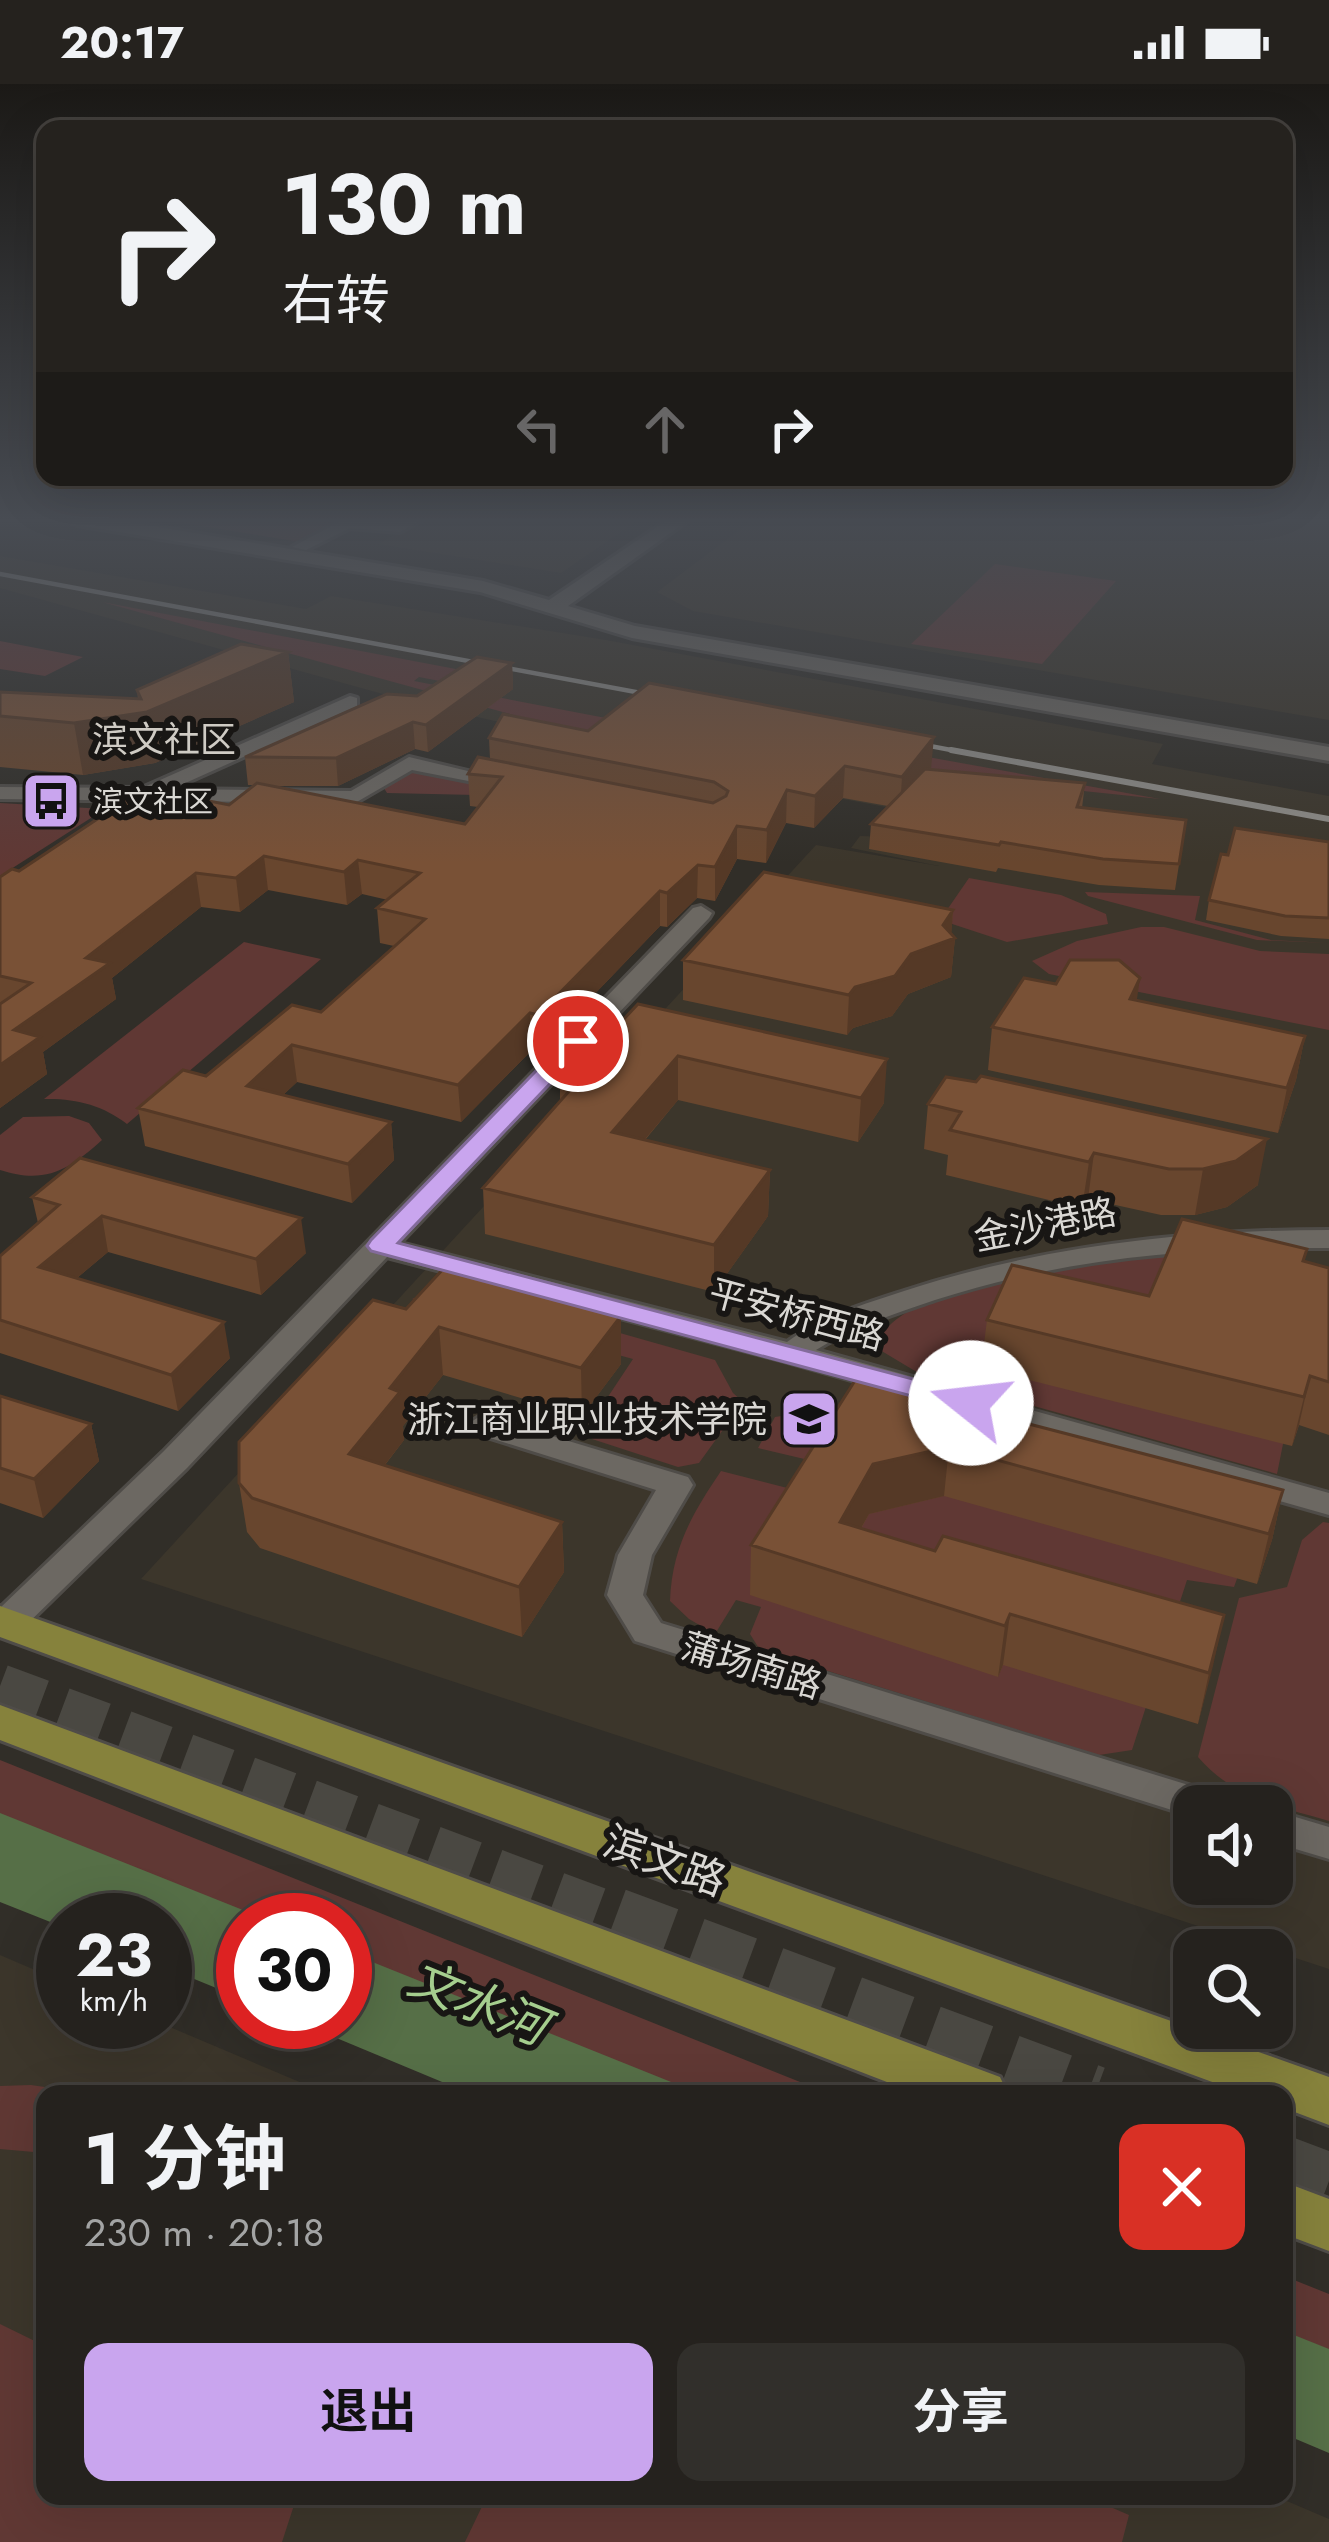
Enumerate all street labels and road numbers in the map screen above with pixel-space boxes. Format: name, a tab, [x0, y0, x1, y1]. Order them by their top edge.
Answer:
street label: 金沙港路	[969, 1185, 1121, 1263]
street label: 平安桥西路	[703, 1266, 891, 1362]
street label: 蒲场南路	[676, 1619, 828, 1711]
street label: 滨文路	[595, 1811, 735, 1911]

